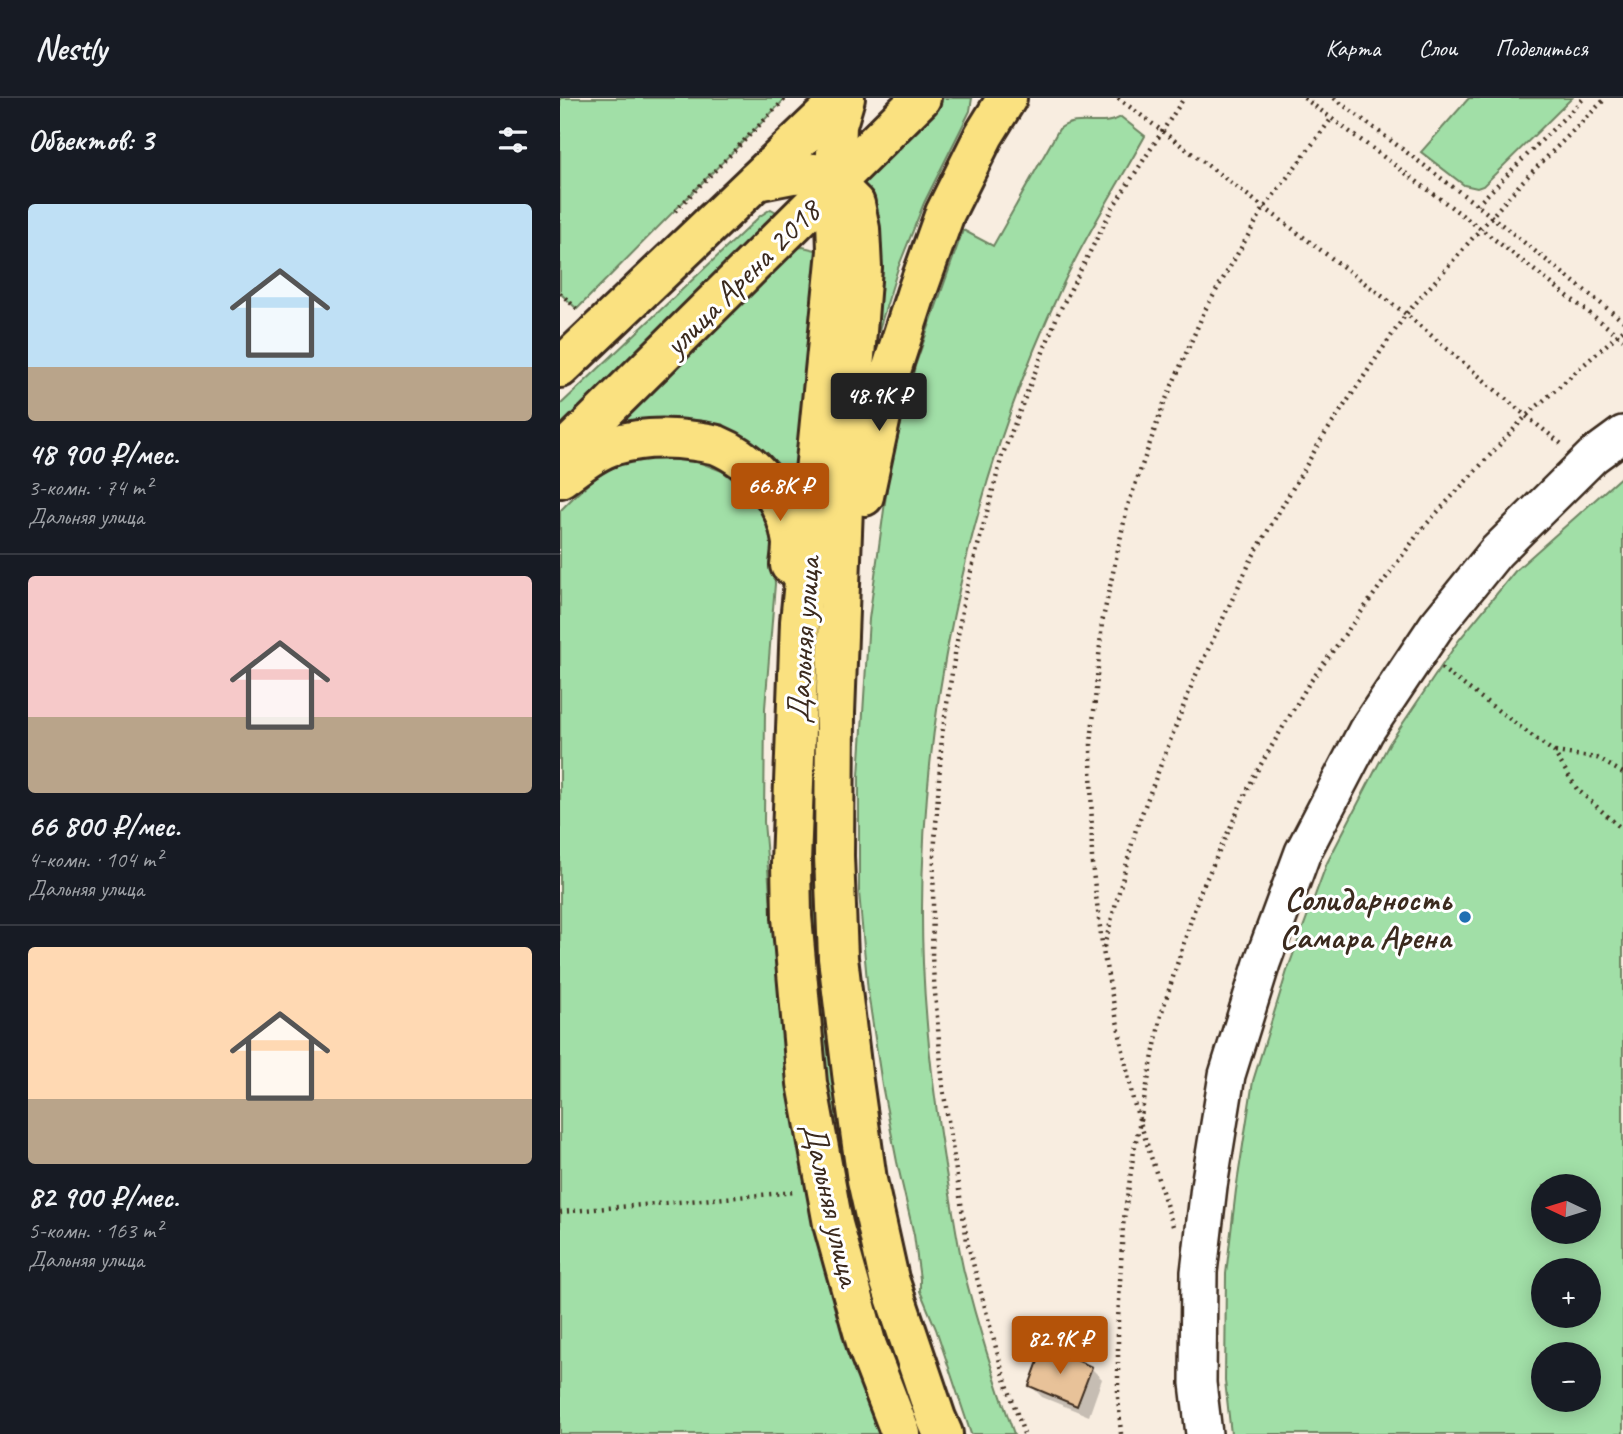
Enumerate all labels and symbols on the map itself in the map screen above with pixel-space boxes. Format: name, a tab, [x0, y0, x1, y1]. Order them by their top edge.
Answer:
street label: улица Арена 2018	[653, 188, 831, 367]
pin: 48.9K ₽	[814, 374, 944, 433]
pin: 66.8K ₽	[715, 464, 845, 523]
street label: Дальняя улица	[776, 553, 830, 725]
place label: Солидарность Самара Арена	[1280, 878, 1454, 958]
marker: Солидарность Самара Арена	[1457, 909, 1473, 925]
street label: Дальняя улица	[793, 1118, 872, 1292]
north arrow	[1531, 1174, 1601, 1244]
pin: 82.9K ₽	[995, 1316, 1125, 1376]

